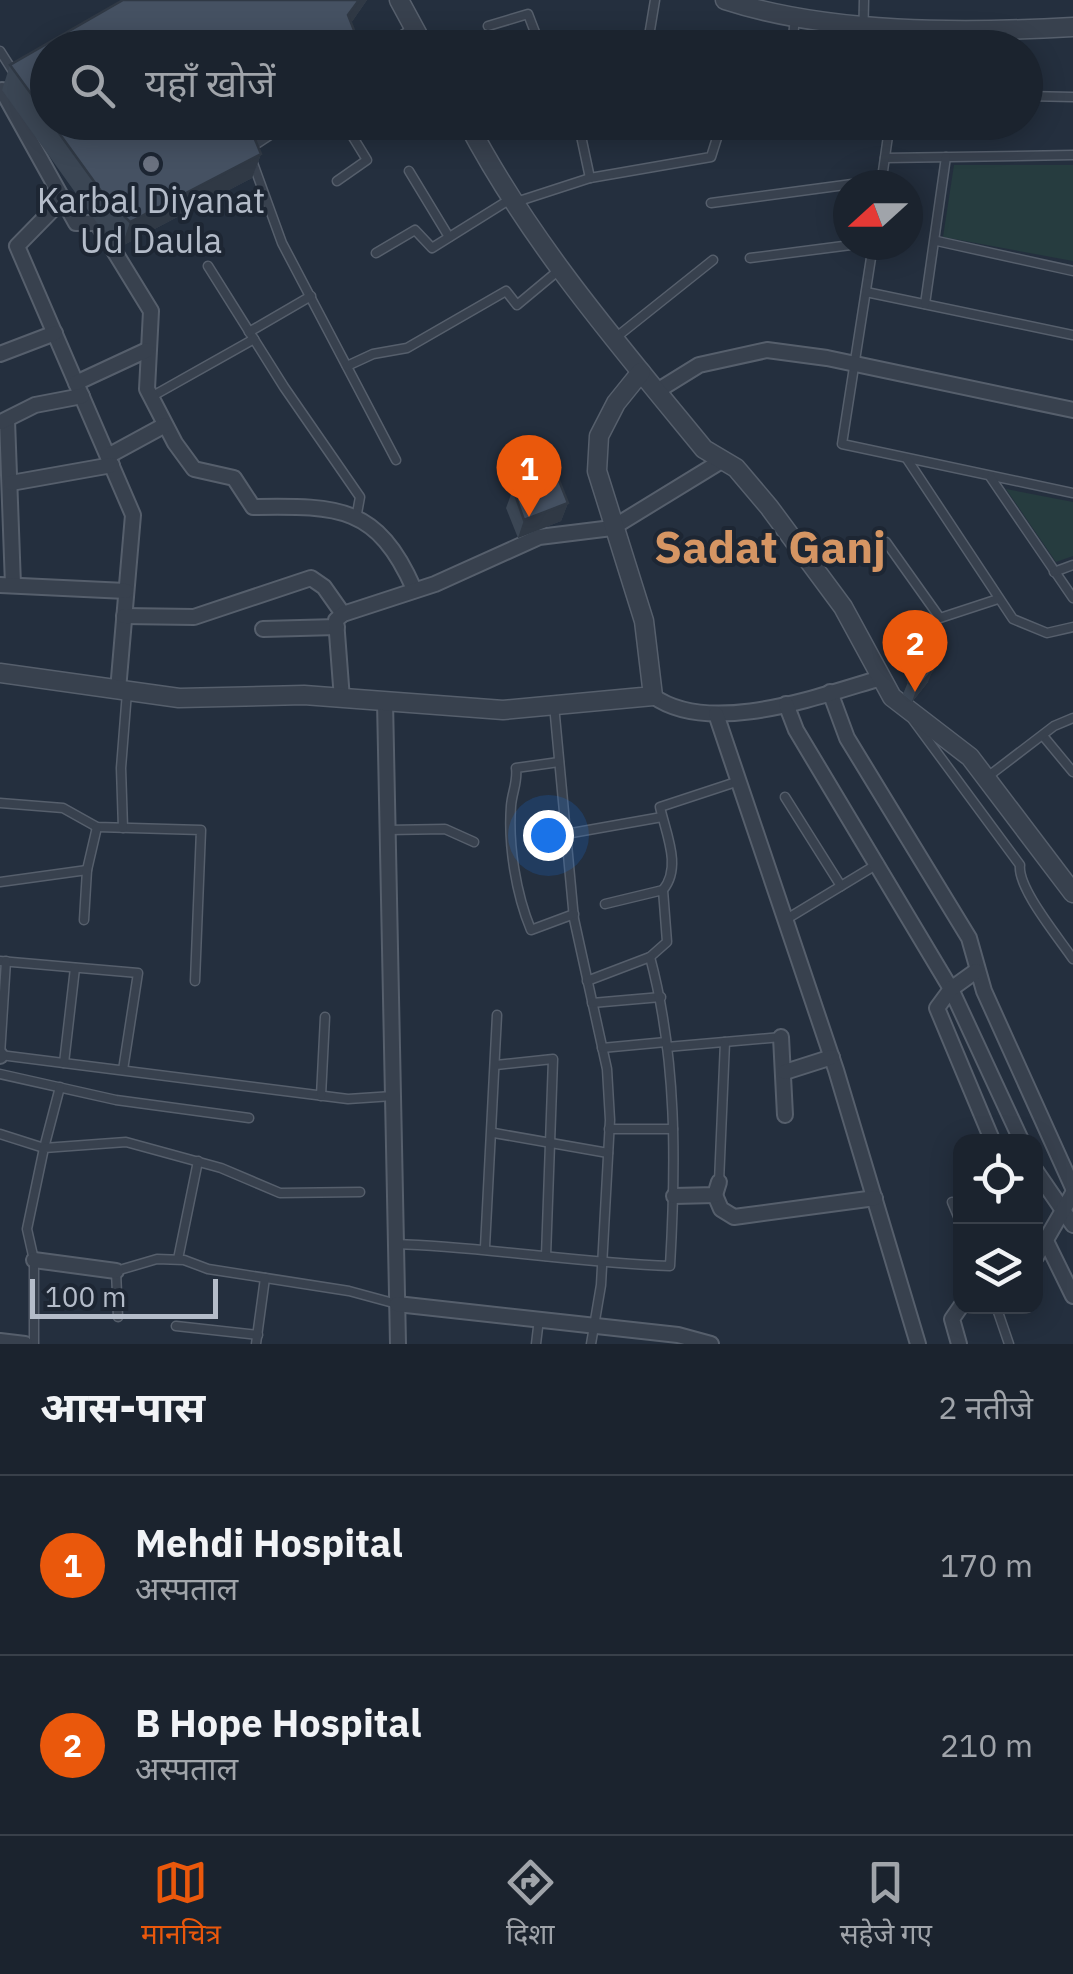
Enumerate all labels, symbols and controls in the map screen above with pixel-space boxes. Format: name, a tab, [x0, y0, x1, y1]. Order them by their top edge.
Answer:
search box	[30, 30, 1043, 140]
icon: search	[65, 58, 120, 113]
text: यहाँ खोजें	[145, 58, 275, 107]
marker: Karbal Diyanat Ud Daula	[140, 153, 162, 175]
north arrow	[833, 170, 923, 260]
place label: Karbal Diyanat Ud Daula	[37, 177, 265, 263]
pin: 1	[496, 434, 562, 517]
district label: Sadat Ganj	[654, 517, 886, 575]
pin: 2	[882, 610, 948, 692]
your location	[523, 810, 574, 861]
map controls	[953, 1134, 1043, 1314]
button: locate	[953, 1134, 1043, 1224]
button: layers	[953, 1224, 1043, 1314]
scale bar	[30, 1274, 218, 1318]
text: 100 m	[45, 1278, 126, 1315]
text: आस-पास	[40, 1379, 205, 1434]
text: 2 नतीजे	[938, 1386, 1033, 1428]
text: Mehdi Hospital	[135, 1518, 403, 1567]
text: 1	[63, 1544, 82, 1586]
text: 170 m	[940, 1544, 1033, 1586]
text: अस्पताल	[135, 1567, 238, 1609]
text: B Hope Hospital	[135, 1698, 421, 1747]
text: 2	[63, 1724, 82, 1766]
text: 210 m	[940, 1724, 1033, 1766]
text: अस्पताल	[135, 1747, 238, 1789]
tab: मानचित्र	[141, 1855, 221, 1955]
tab: दिशा	[503, 1855, 558, 1955]
tab: सहेजे गए	[840, 1855, 932, 1955]

